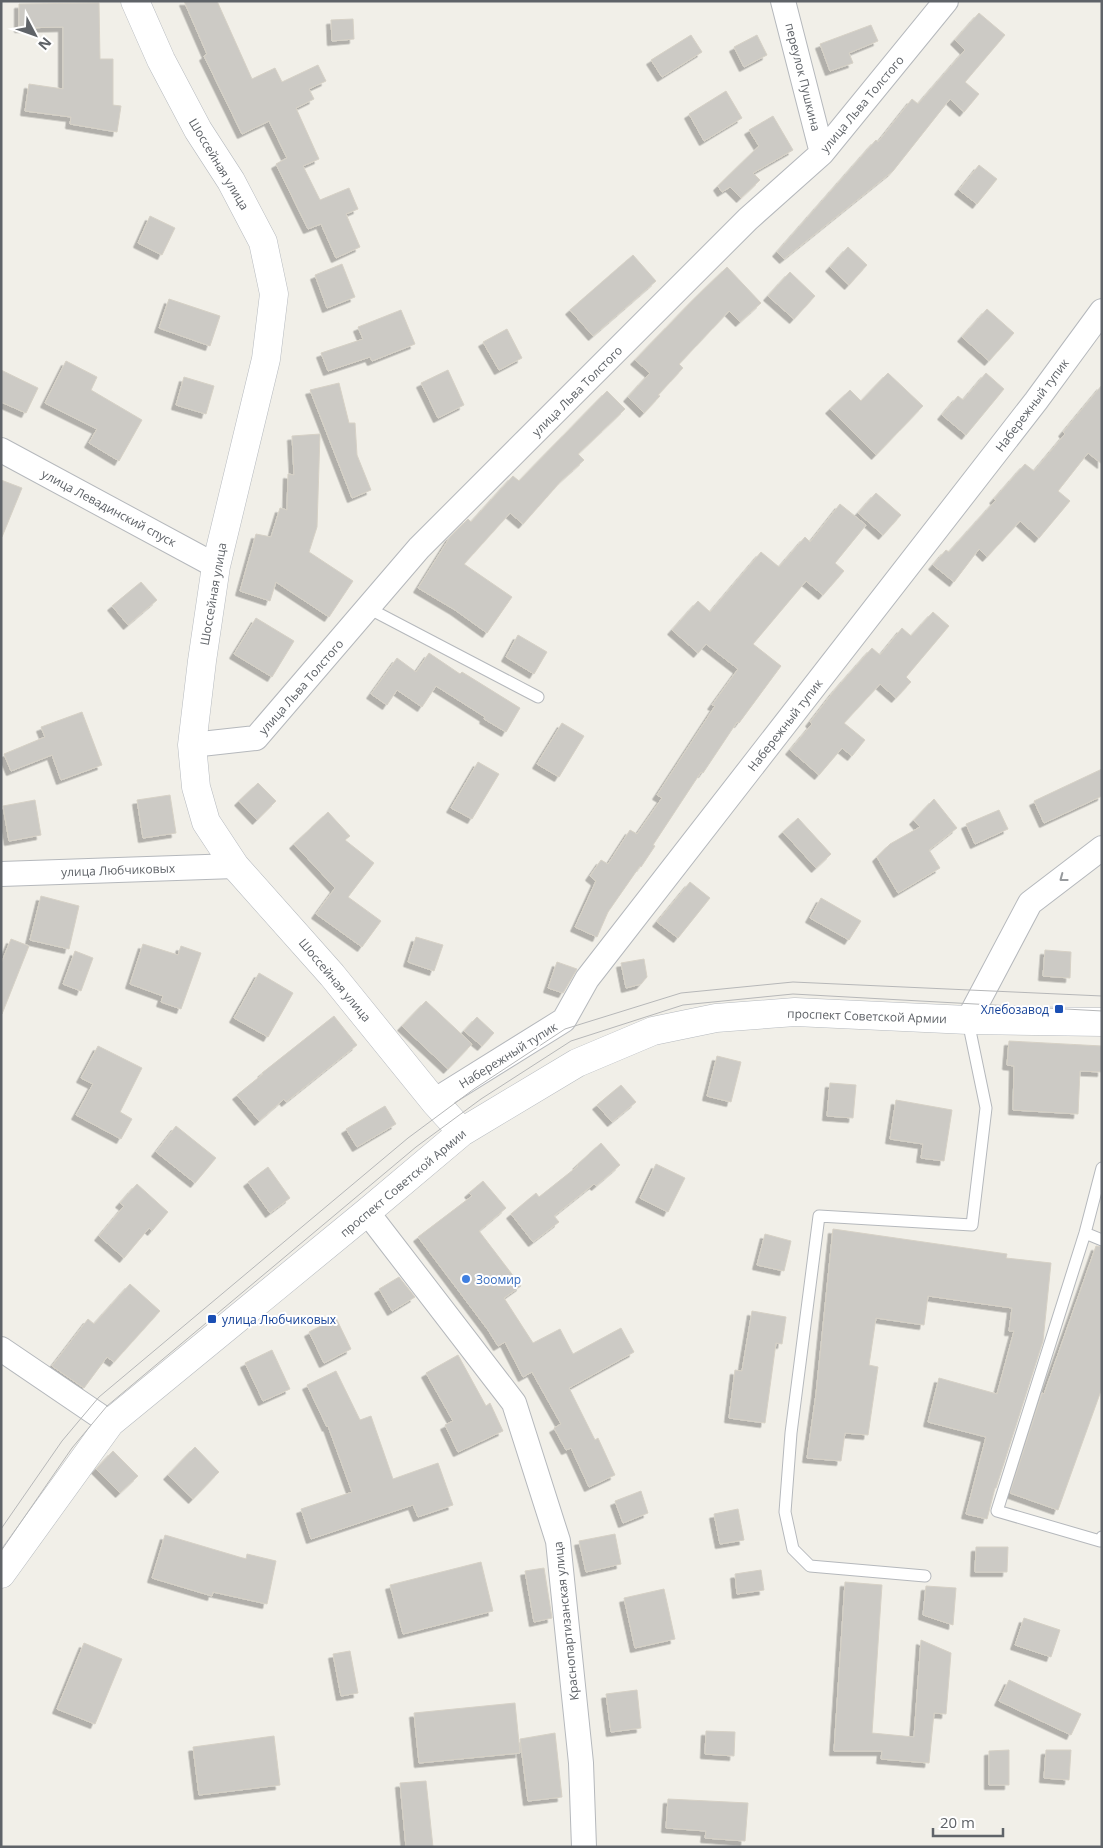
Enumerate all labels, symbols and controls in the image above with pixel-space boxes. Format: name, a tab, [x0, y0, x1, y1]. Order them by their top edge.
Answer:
north arrow	[10, 10, 60, 60]
street label: переулок Пушкина	[781, 21, 825, 133]
text: N	[34, 33, 56, 54]
street label: улица Льва Толстого	[816, 52, 908, 156]
street label: Шоссейная улица	[185, 115, 253, 213]
street label: улица Льва Толстого	[528, 342, 626, 440]
street label: Набережный тупик	[991, 354, 1073, 455]
street label: улица Левадинский спуск	[39, 465, 180, 551]
street label: Шоссейная улица	[196, 541, 230, 647]
street label: улица Льва Толстого	[255, 635, 347, 739]
street label: Набережный тупик	[744, 675, 827, 775]
street label: улица Любчиковых	[61, 859, 176, 880]
one-way arrow	[1060, 872, 1069, 880]
street label: Шоссейная улица	[295, 935, 375, 1025]
place label: Хлебозавод	[981, 1001, 1049, 1018]
marker: Хлебозавод	[1053, 1003, 1065, 1015]
street label: проспект Советской Армии	[787, 1005, 947, 1027]
street label: Набережный тупик	[456, 1017, 561, 1092]
street label: проспект Советской Армии	[336, 1125, 470, 1241]
place label: Зоомир	[476, 1271, 521, 1288]
marker: Зоомир	[460, 1273, 472, 1285]
place label: улица Любчиковых	[222, 1311, 337, 1328]
marker: улица Любчиковых	[206, 1313, 218, 1325]
street label: Краснопартизанская улица	[549, 1541, 583, 1701]
scale bar	[933, 1806, 1003, 1838]
text: 20 m	[940, 1812, 975, 1832]

